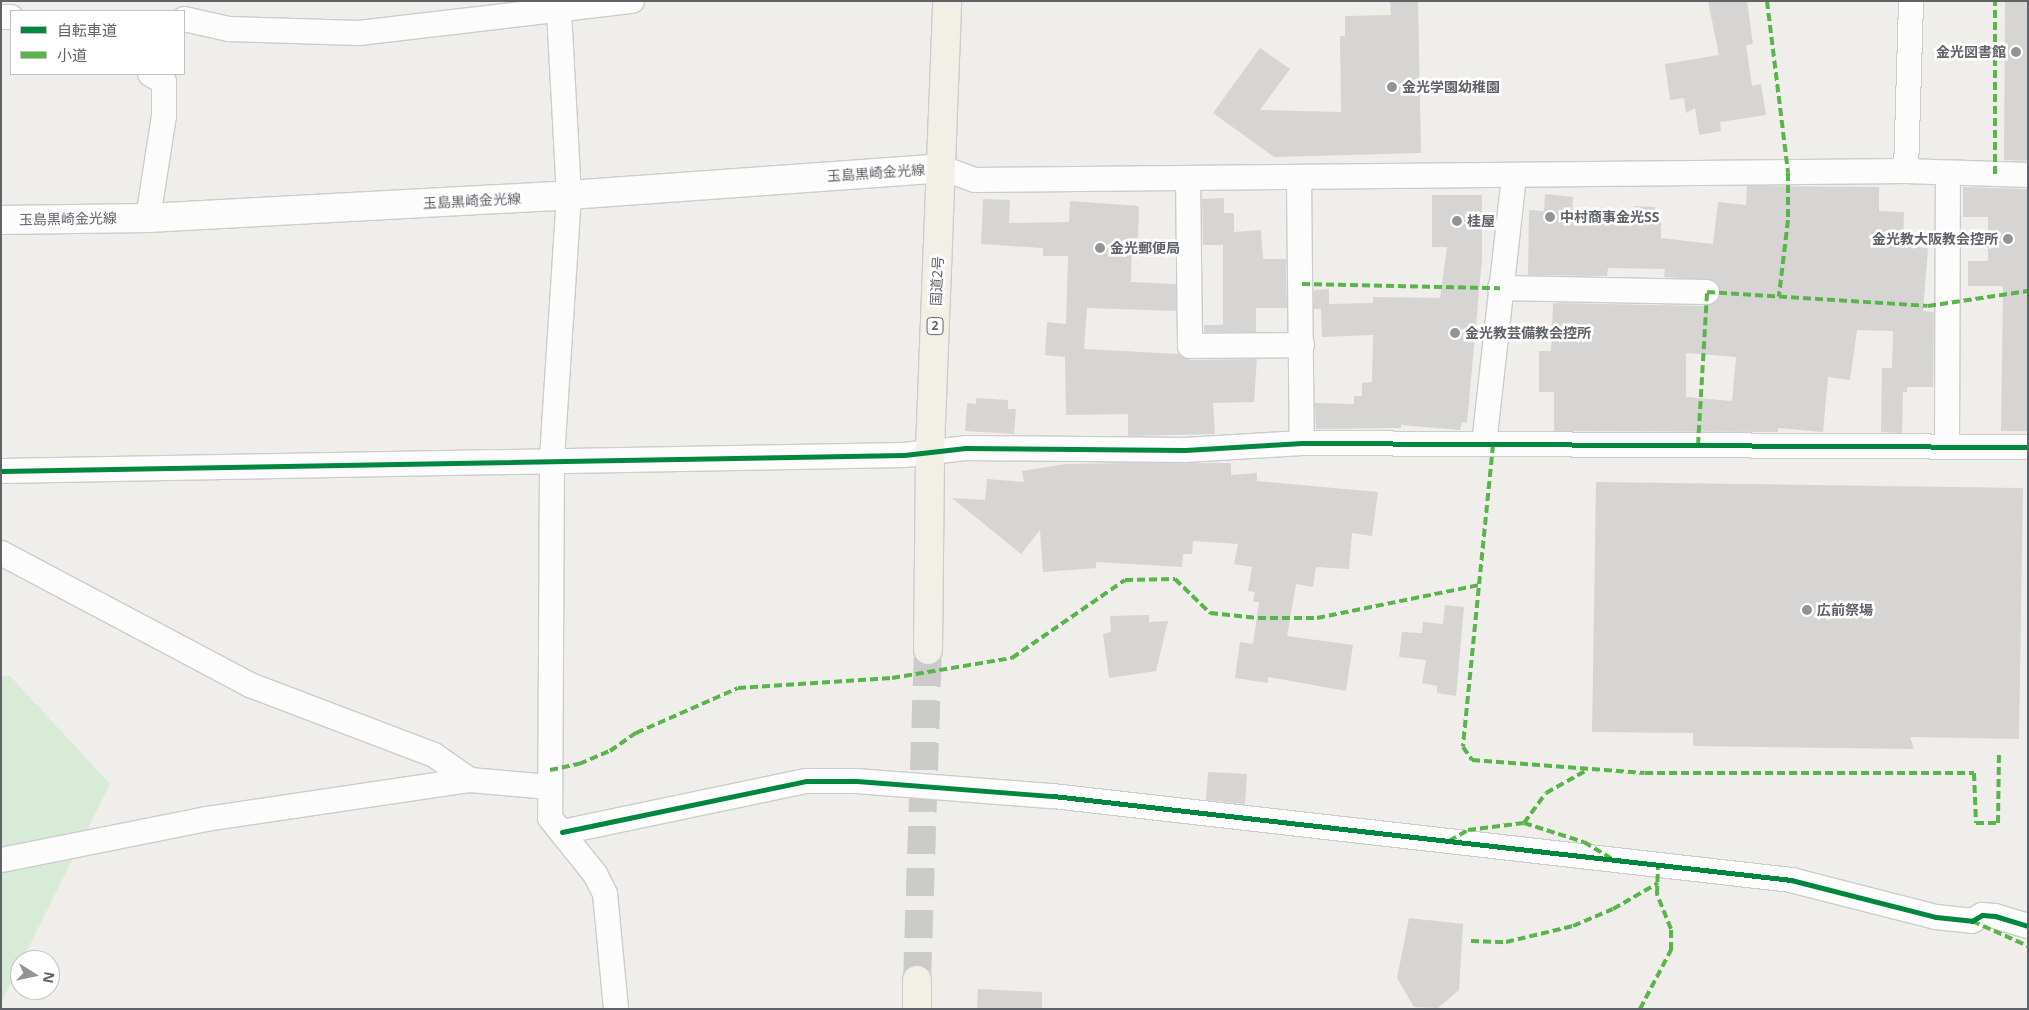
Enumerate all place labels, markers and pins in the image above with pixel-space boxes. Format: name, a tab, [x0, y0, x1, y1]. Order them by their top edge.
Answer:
place label: 金光図書館	[1936, 44, 2006, 60]
marker: 金光図書館	[2010, 46, 2022, 58]
place label: 金光学園幼稚園	[1402, 79, 1500, 95]
marker: 金光学園幼稚園	[1386, 81, 1398, 93]
place label: 中村商事金光SS	[1560, 209, 1659, 225]
marker: 中村商事金光SS	[1544, 211, 1556, 223]
place label: 桂屋	[1467, 213, 1495, 229]
marker: 桂屋	[1451, 215, 1463, 227]
place label: 金光教大阪教会控所	[1872, 231, 1998, 247]
marker: 金光教大阪教会控所	[2002, 233, 2014, 245]
place label: 金光郵便局	[1110, 240, 1180, 256]
marker: 金光郵便局	[1094, 242, 1106, 254]
place label: 金光教芸備教会控所	[1465, 325, 1591, 341]
marker: 金光教芸備教会控所	[1449, 327, 1461, 339]
place label: 広前祭場	[1817, 602, 1873, 618]
marker: 広前祭場	[1801, 604, 1813, 616]

